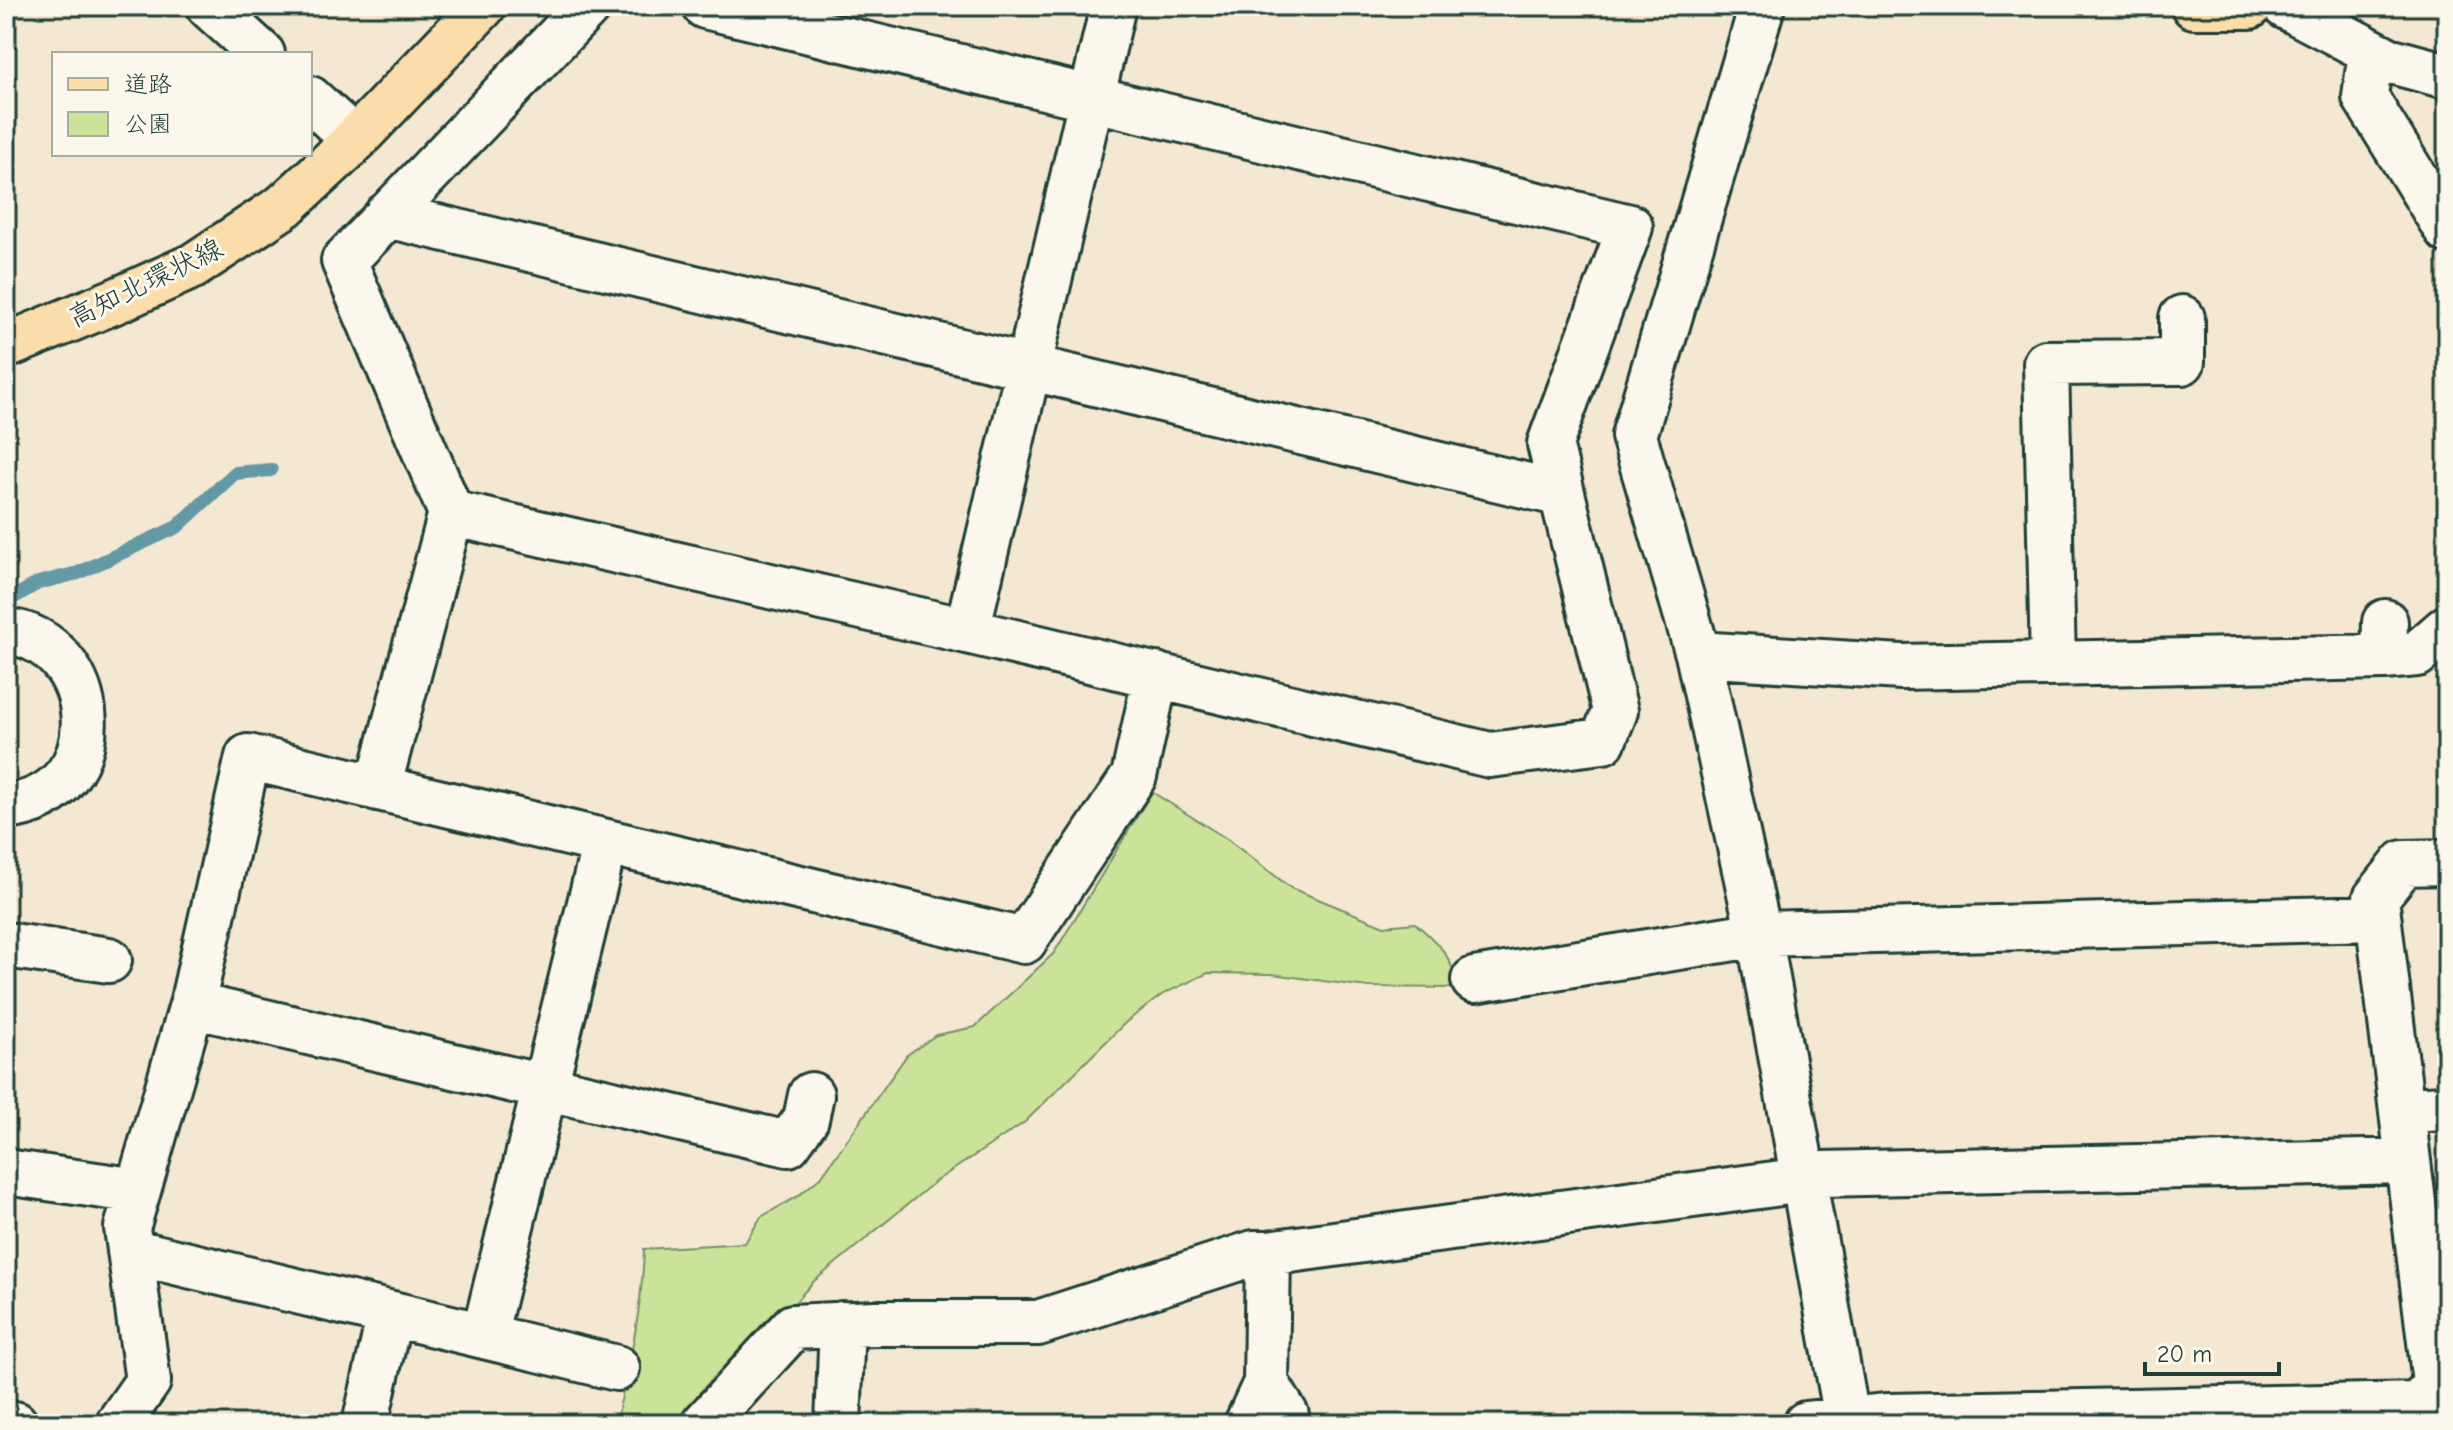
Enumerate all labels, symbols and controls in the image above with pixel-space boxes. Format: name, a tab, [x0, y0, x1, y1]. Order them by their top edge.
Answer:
legend	[52, 52, 312, 156]
text: 道路	[124, 70, 172, 98]
text: 公園	[124, 110, 172, 138]
street label: 高知北環状線	[63, 232, 228, 334]
scale bar	[2145, 1326, 2279, 1376]
text: 20 m	[2157, 1340, 2212, 1368]

